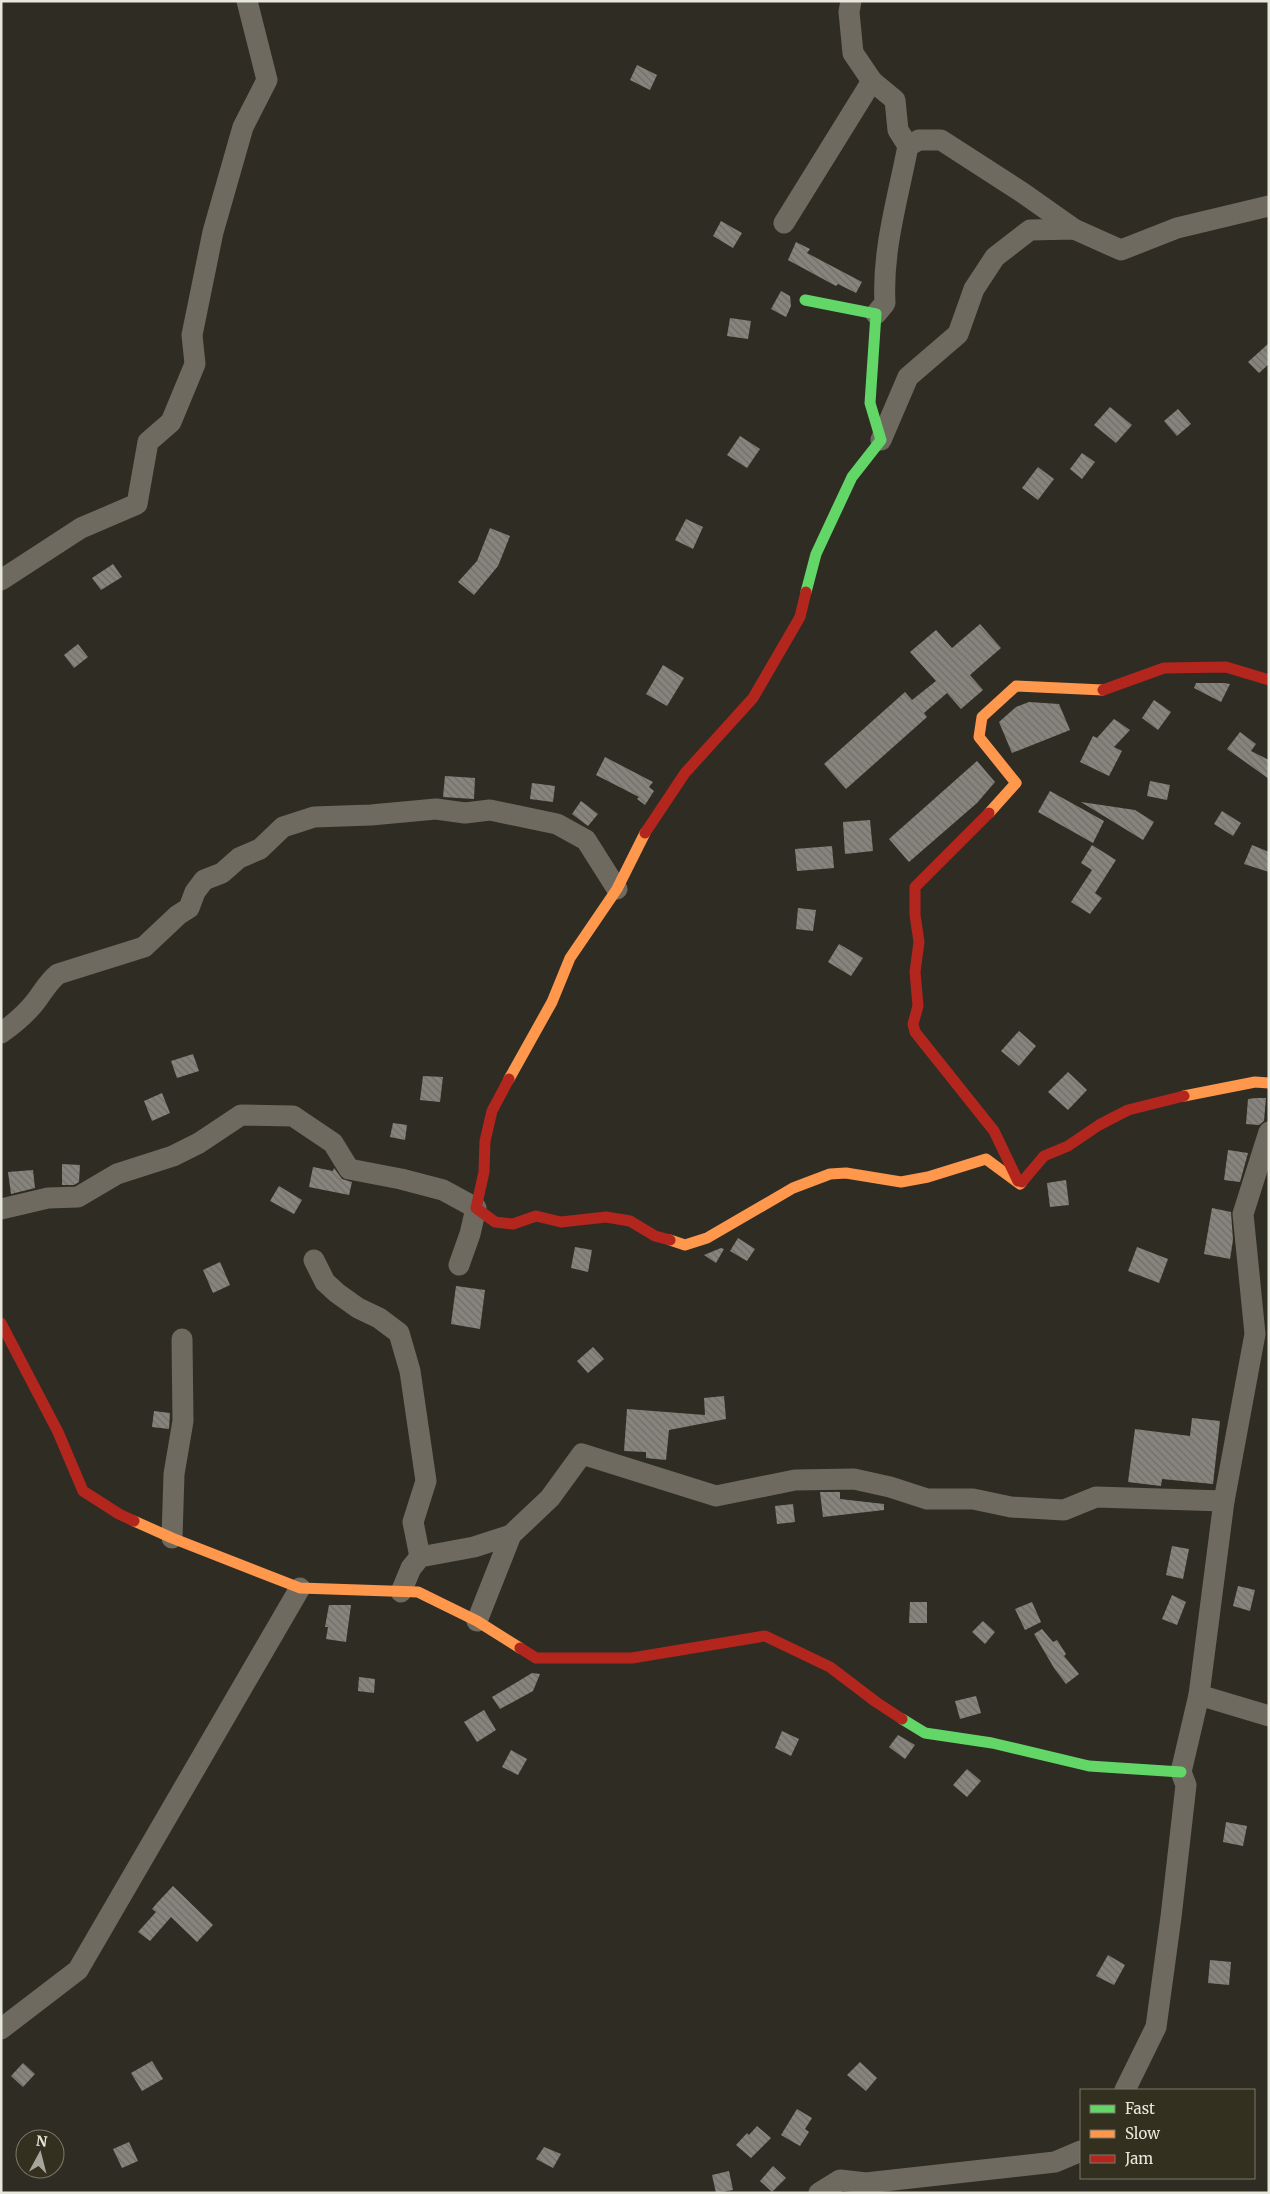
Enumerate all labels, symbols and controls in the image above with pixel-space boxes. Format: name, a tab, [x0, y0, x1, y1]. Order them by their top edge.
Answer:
legend	[1080, 2089, 1255, 2179]
text: Fast	[1125, 2099, 1155, 2118]
text: Slow	[1125, 2124, 1160, 2143]
north arrow	[15, 2129, 65, 2179]
text: N	[35, 2131, 48, 2151]
text: Jam	[1124, 2149, 1153, 2168]

